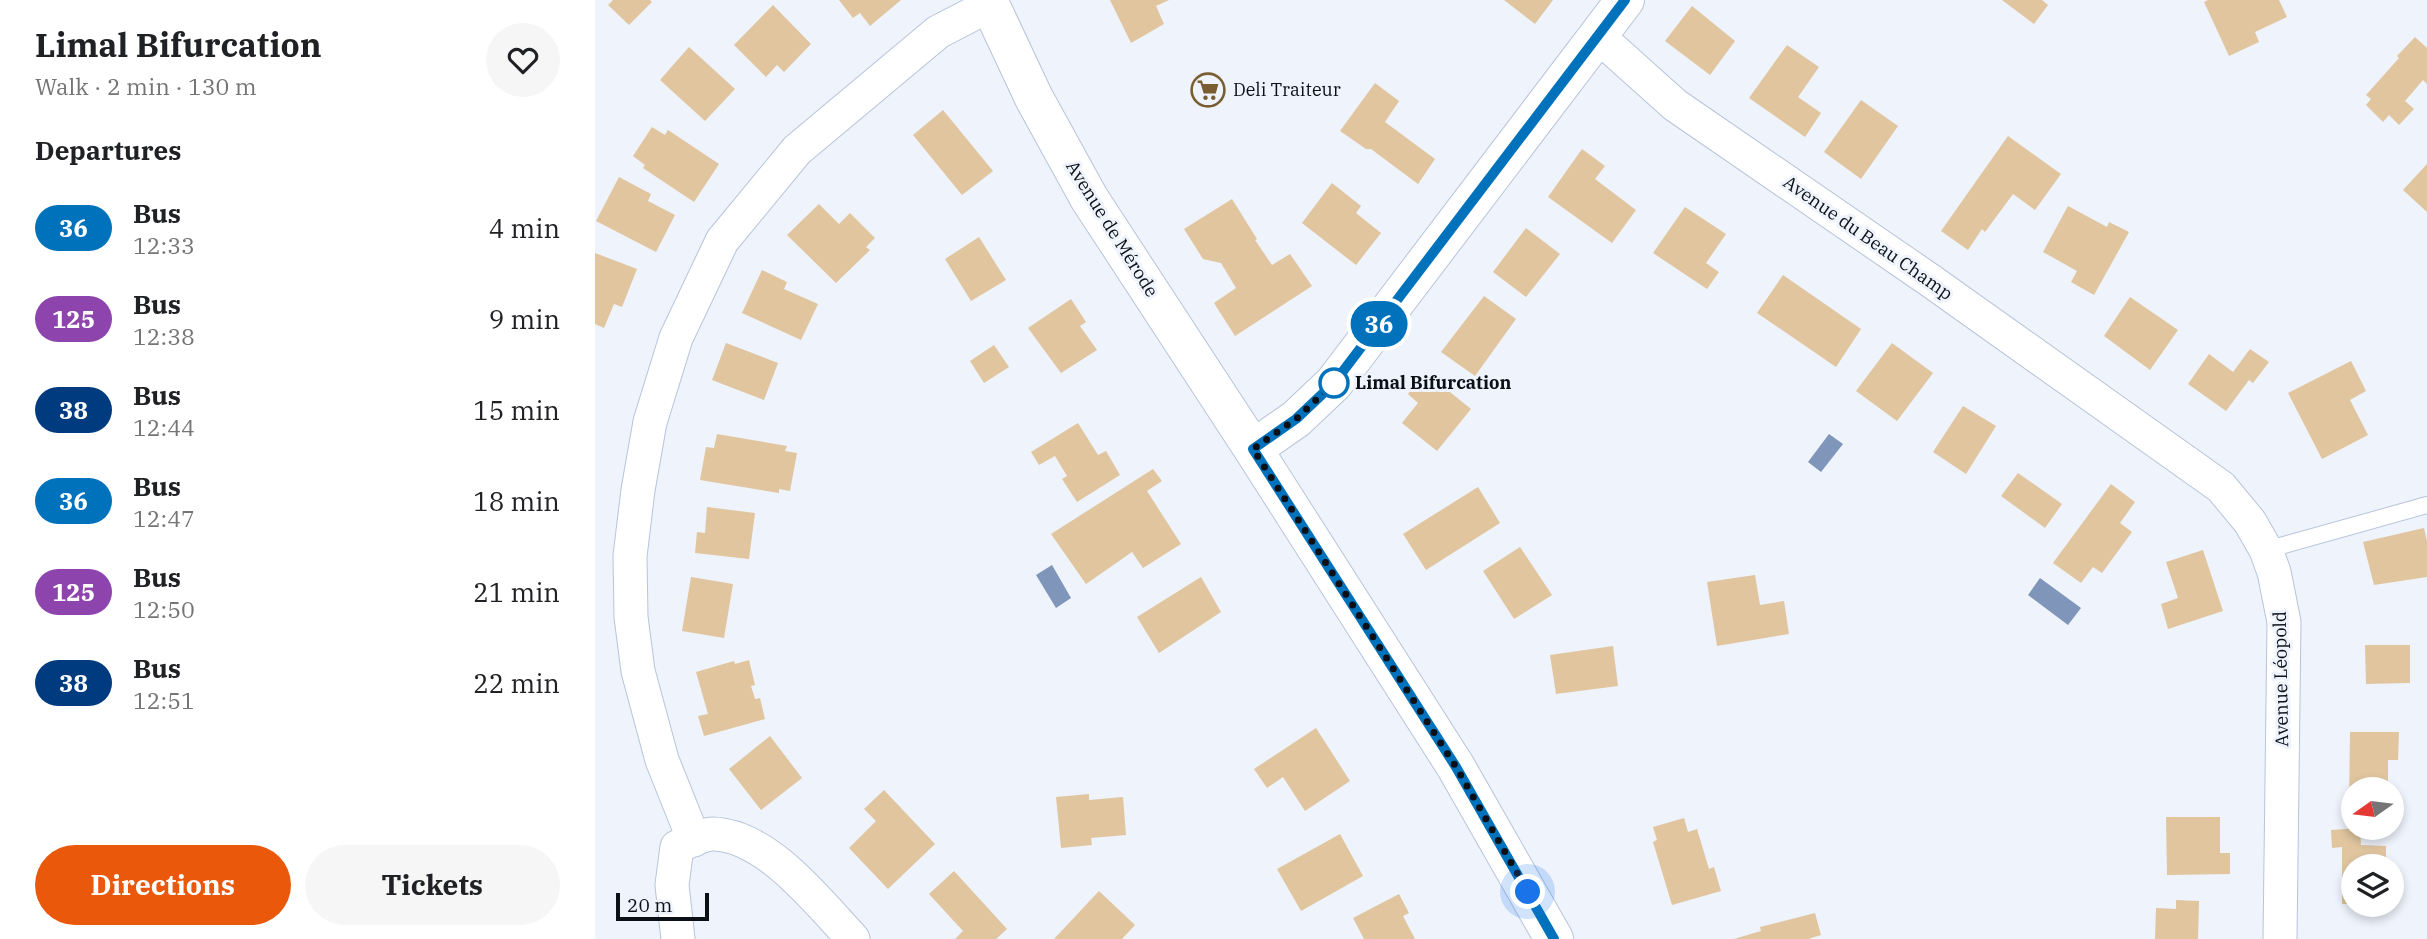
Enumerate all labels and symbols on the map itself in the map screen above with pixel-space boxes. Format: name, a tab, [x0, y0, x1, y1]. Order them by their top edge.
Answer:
supermarket icon: Deli Traiteur	[1189, 71, 1227, 109]
place label: Deli Traiteur	[1233, 78, 1341, 101]
street label: Avenue de Mérode	[1061, 156, 1164, 301]
street label: Avenue du Beau Champ	[1779, 170, 1957, 305]
line badge: 36	[1347, 301, 1411, 347]
marker: Limal Bifurcation	[1319, 368, 1349, 398]
place label: Limal Bifurcation	[1355, 371, 1511, 394]
street label: Avenue Léopold	[2268, 611, 2293, 747]
north arrow	[2341, 777, 2405, 840]
your location	[1510, 874, 1545, 909]
scale bar	[616, 890, 709, 922]

